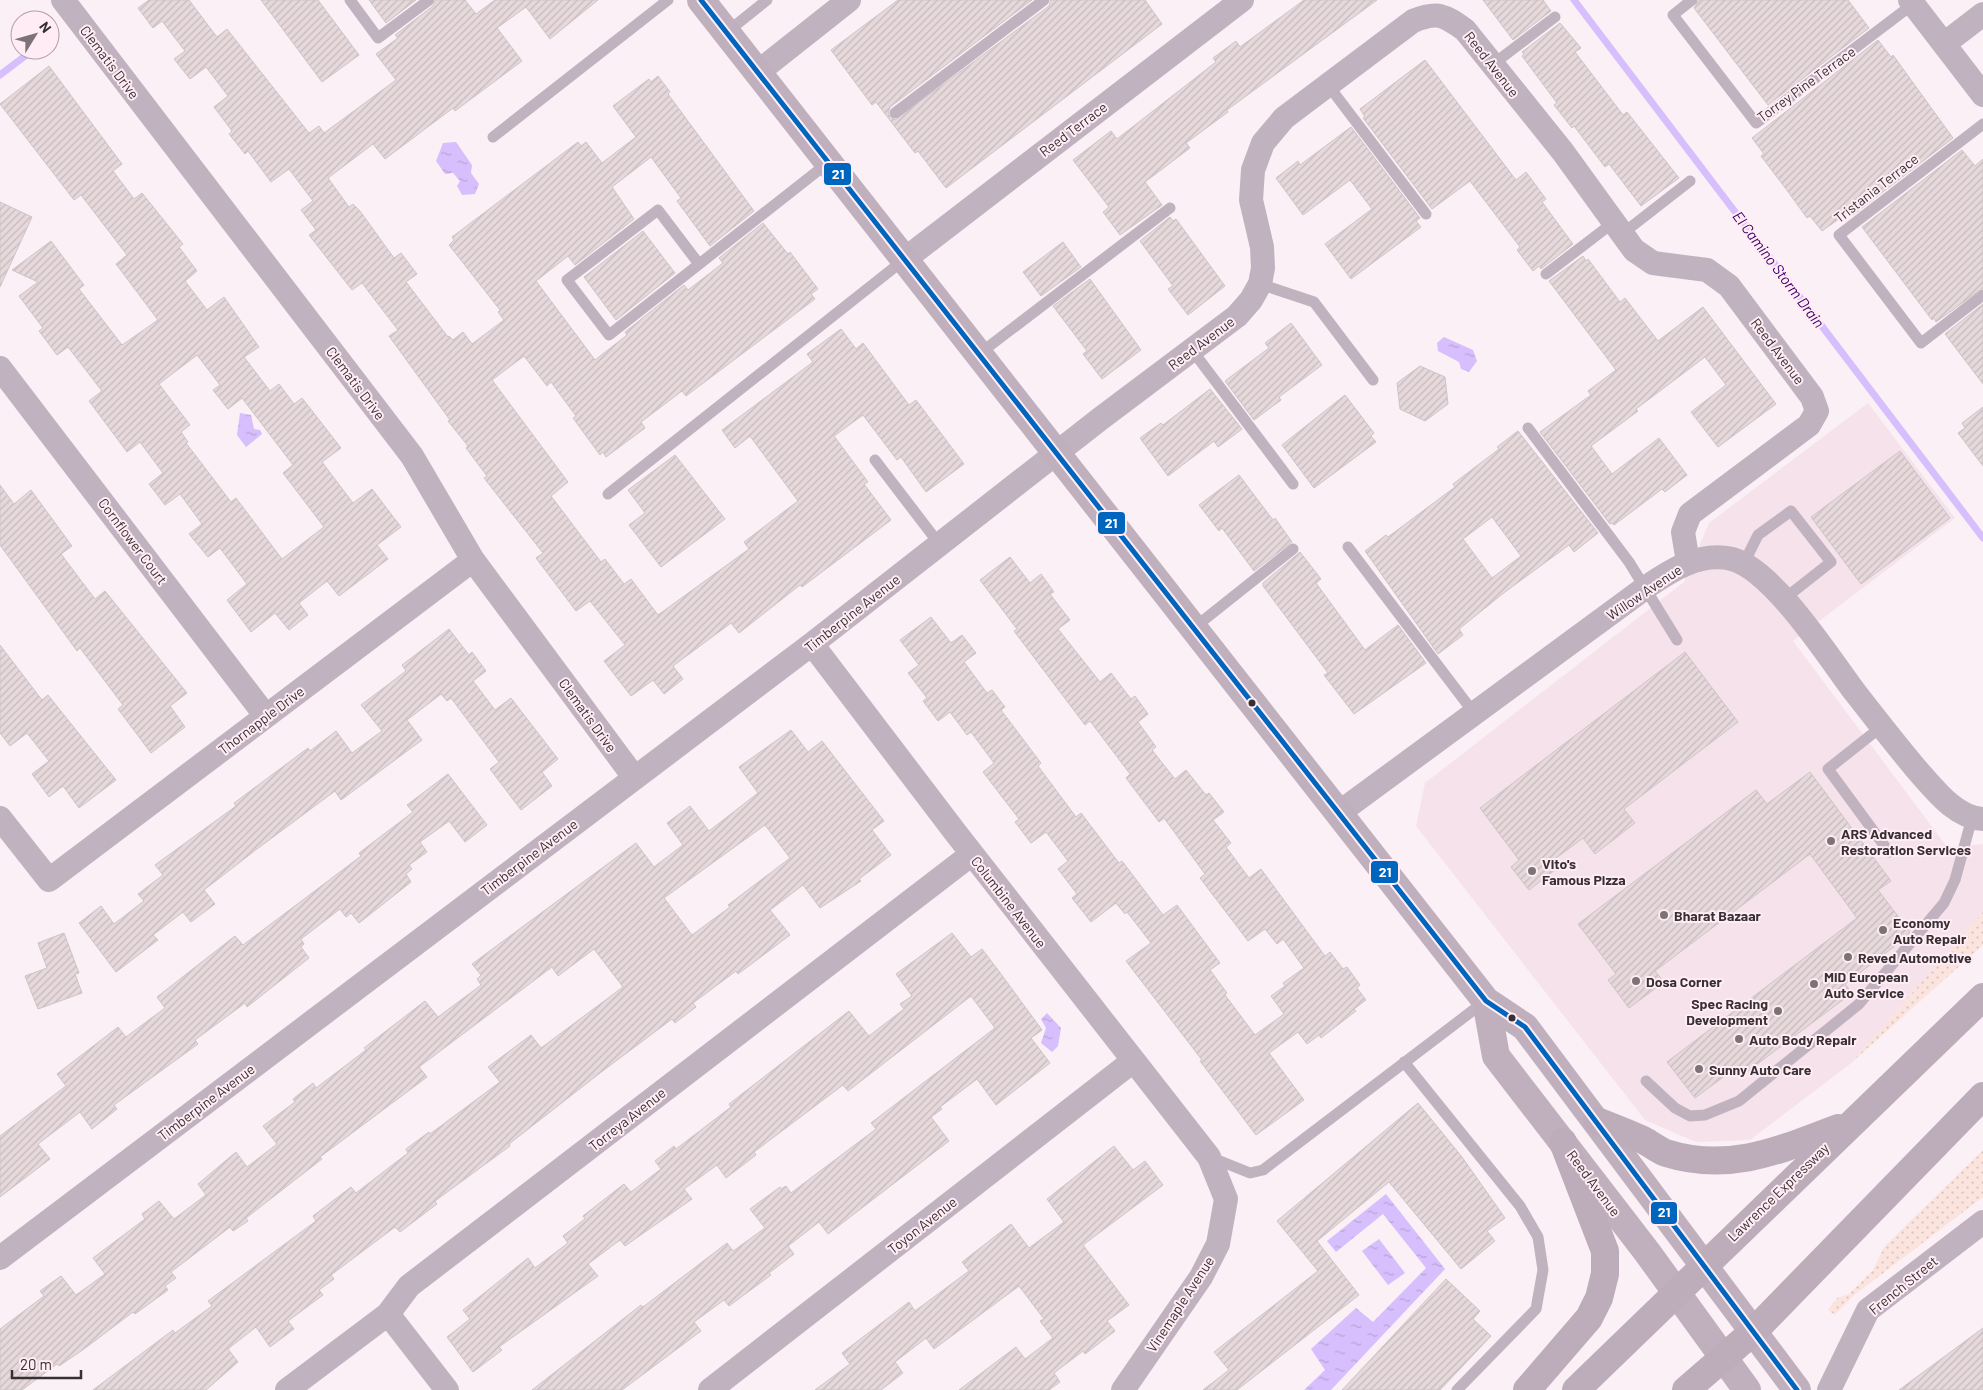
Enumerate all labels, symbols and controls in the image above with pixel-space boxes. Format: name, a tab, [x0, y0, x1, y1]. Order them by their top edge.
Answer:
north arrow	[10, 10, 60, 60]
text: N	[36, 18, 55, 36]
street label: Clematis Drive	[77, 22, 143, 102]
street label: Reed Avenue	[1461, 28, 1523, 100]
street label: Torrey Pine Terrace	[1754, 43, 1858, 125]
street label: Reed Terrace	[1036, 98, 1110, 160]
street label: Tristania Terrace	[1830, 150, 1922, 226]
line badge: 21	[823, 162, 852, 186]
text: 21	[832, 165, 844, 182]
water label: El Camino Storm Drain	[1729, 207, 1829, 331]
street label: Reed Avenue	[1165, 313, 1237, 373]
street label: Reed Avenue	[1748, 315, 1808, 387]
street label: Clematis Drive	[323, 343, 389, 423]
street label: Cornflower Court	[95, 495, 171, 587]
line badge: 21	[1097, 511, 1126, 535]
text: 21	[1105, 514, 1117, 531]
street label: Willow Avenue	[1603, 561, 1685, 623]
street label: Timberpine Avenue	[801, 570, 903, 656]
street label: Clematis Drive	[555, 675, 621, 755]
street label: Thornapple Drive	[215, 682, 307, 758]
unlabelled marker	[1247, 698, 1257, 708]
street label: Timberpine Avenue	[477, 815, 581, 899]
place label: ARS Advanced Restoration Services	[1841, 825, 1971, 858]
marker: ARS Advanced Restoration Services	[1825, 835, 1837, 847]
street label: Columbine Avenue	[968, 853, 1050, 951]
place label: Vito's Famous Pizza	[1542, 855, 1626, 888]
line badge: 21	[1370, 860, 1399, 884]
text: 21	[1379, 863, 1391, 880]
marker: Vito's Famous Pizza	[1526, 865, 1538, 877]
place label: Bharat Bazaar	[1674, 907, 1762, 924]
marker: Bharat Bazaar	[1658, 909, 1670, 921]
place label: Economy Auto Repair	[1893, 914, 1967, 947]
marker: Economy Auto Repair	[1877, 924, 1889, 936]
place label: Reved Automotive	[1858, 949, 1972, 966]
marker: Reved Automotive	[1842, 951, 1854, 963]
place label: MiD European Auto Service	[1824, 968, 1908, 1001]
place label: Dosa Corner	[1646, 973, 1723, 990]
marker: Dosa Corner	[1630, 975, 1642, 987]
marker: MiD European Auto Service	[1808, 978, 1820, 990]
place label: Spec Racing Development	[1686, 995, 1768, 1028]
marker: Spec Racing Development	[1772, 1005, 1784, 1017]
unlabelled marker	[1507, 1013, 1517, 1023]
place label: Auto Body Repair	[1749, 1031, 1857, 1048]
marker: Auto Body Repair	[1733, 1033, 1745, 1045]
street label: Timberpine Avenue	[154, 1060, 258, 1144]
place label: Sunny Auto Care	[1709, 1061, 1812, 1078]
marker: Sunny Auto Care	[1693, 1063, 1705, 1075]
street label: Torreya Avenue	[585, 1084, 669, 1154]
street label: Lawrence Expressway	[1724, 1139, 1833, 1245]
street label: Reed Avenue	[1564, 1147, 1624, 1219]
street label: Toyon Avenue	[884, 1193, 960, 1257]
line badge: 21	[1650, 1201, 1678, 1225]
text: 21	[1658, 1203, 1670, 1220]
street label: French Street	[1865, 1252, 1941, 1318]
street label: Vinemaple Avenue	[1143, 1253, 1217, 1355]
scale bar	[12, 1348, 81, 1380]
text: 20 m	[20, 1355, 52, 1373]

